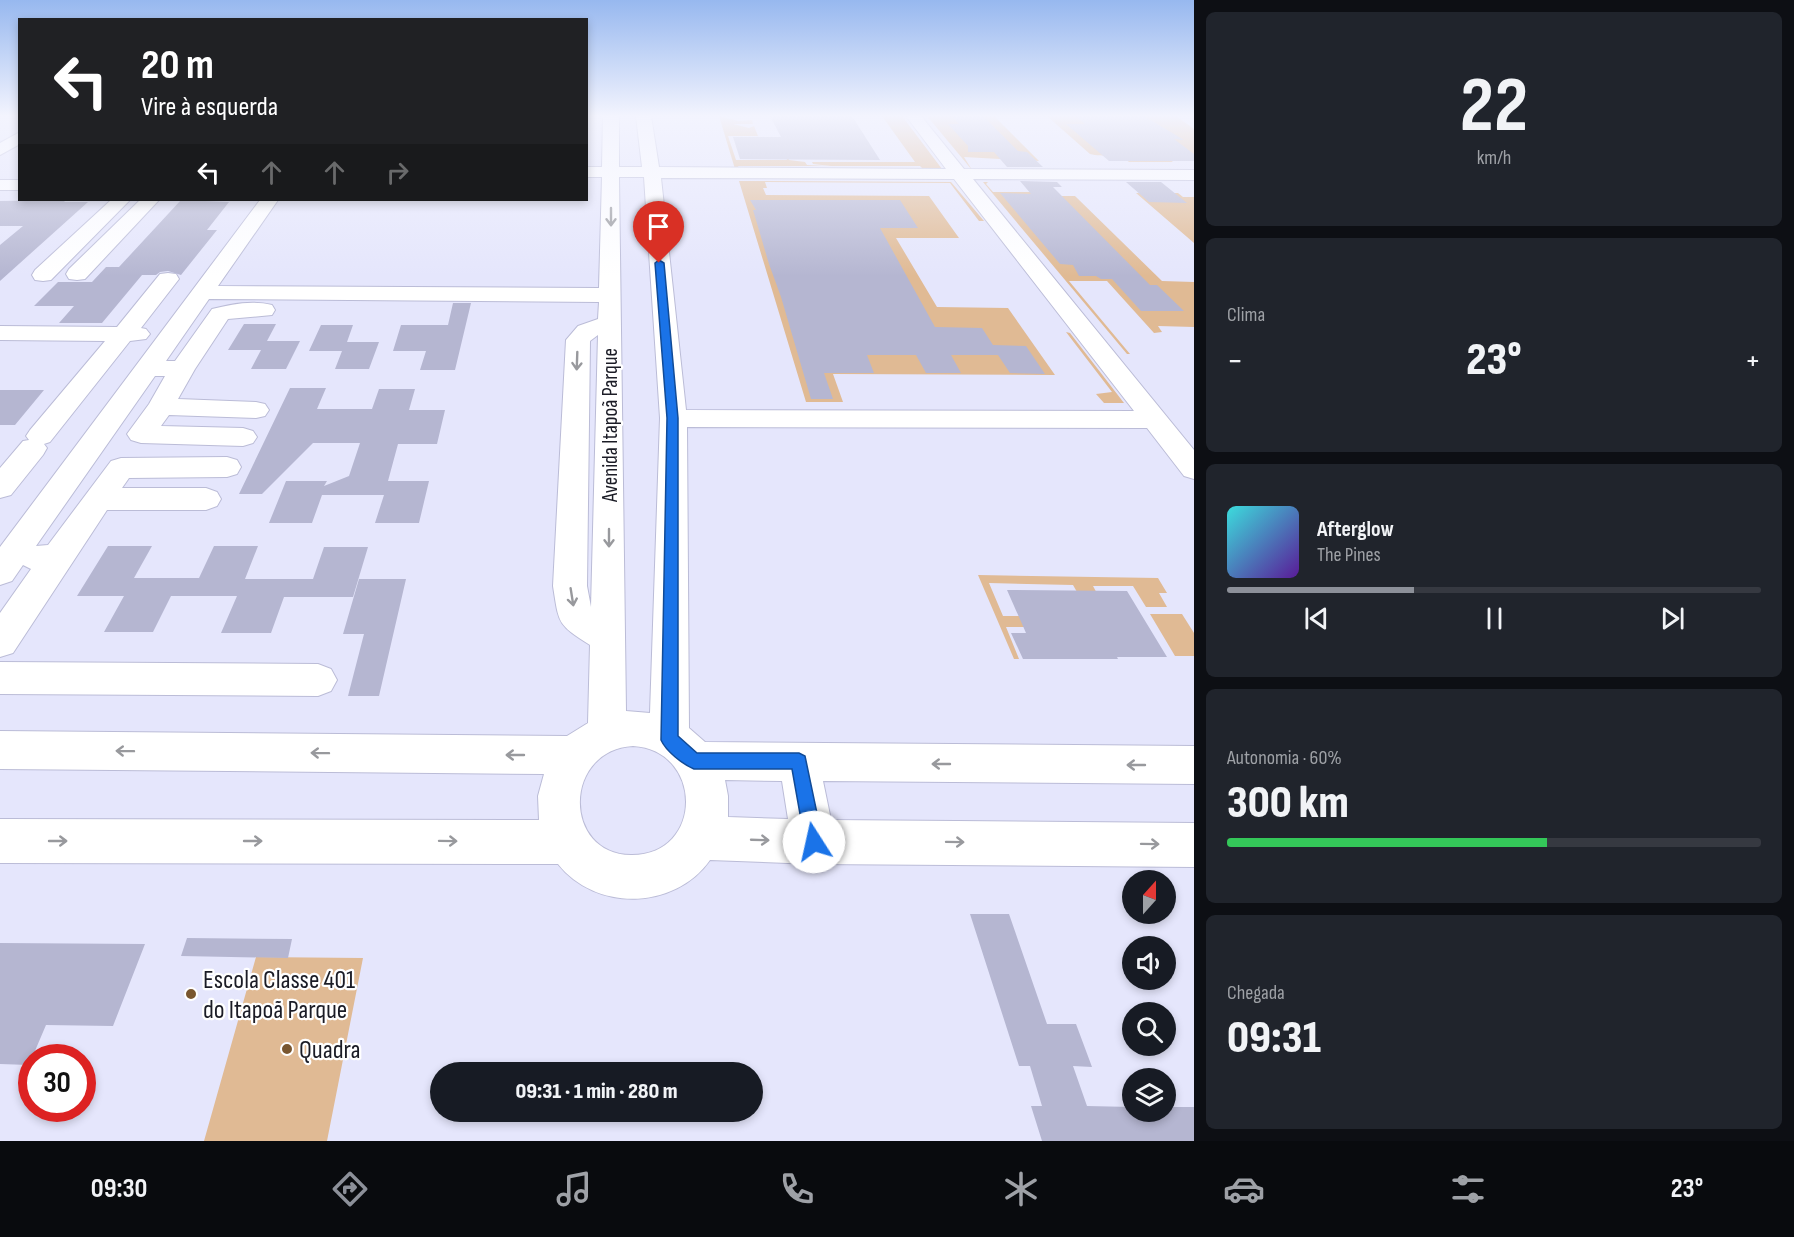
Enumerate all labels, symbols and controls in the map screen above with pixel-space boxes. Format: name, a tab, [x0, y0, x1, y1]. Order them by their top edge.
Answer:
text: 20 m	[141, 40, 214, 91]
icon: left	[42, 42, 120, 120]
text: 22	[1460, 60, 1528, 153]
text: Vire à esquerda	[141, 91, 278, 123]
text: km/h	[1477, 146, 1511, 170]
icon: left	[192, 156, 225, 189]
icon: ahead	[255, 156, 288, 189]
icon: ahead	[318, 156, 351, 189]
icon: right	[381, 156, 414, 189]
pin	[633, 201, 684, 263]
one-way arrow	[605, 206, 617, 226]
icon: arrive	[642, 210, 675, 243]
text: Clima	[1227, 303, 1265, 327]
text: 23°	[1466, 333, 1522, 388]
text: −	[1227, 341, 1243, 381]
text: +	[1745, 341, 1761, 381]
street label: Avenida Itapoã Parque	[598, 348, 623, 503]
one-way arrow	[571, 350, 583, 370]
text: Afterglow	[1317, 516, 1394, 543]
one-way arrow	[603, 527, 615, 547]
text: The Pines	[1317, 543, 1381, 567]
one-way arrow	[566, 587, 577, 607]
icon: previous	[1300, 602, 1333, 635]
icon: pause	[1478, 602, 1511, 635]
icon: next	[1656, 602, 1689, 635]
one-way arrow	[116, 746, 136, 757]
text: Autonomia · 60%	[1227, 746, 1342, 770]
one-way arrow	[311, 747, 331, 759]
one-way arrow	[506, 749, 526, 761]
one-way arrow	[931, 758, 951, 770]
one-way arrow	[1126, 759, 1146, 771]
text: 300 km	[1227, 776, 1349, 831]
position arrow	[782, 810, 846, 874]
one-way arrow	[749, 834, 769, 846]
one-way arrow	[48, 835, 68, 847]
one-way arrow	[243, 835, 263, 847]
one-way arrow	[438, 835, 458, 847]
one-way arrow	[944, 836, 964, 848]
one-way arrow	[1139, 839, 1159, 850]
north arrow	[1122, 870, 1176, 924]
map controls	[1122, 870, 1176, 1122]
button: sound	[1122, 936, 1176, 990]
place label: Escola Classe 401 do Itapoã Parque	[203, 965, 355, 1026]
text: Chegada	[1227, 981, 1285, 1005]
marker: Escola Classe 401 do Itapoã Parque	[184, 987, 198, 1001]
button: search	[1122, 1002, 1176, 1056]
text: 09:31	[1227, 1011, 1321, 1066]
place label: Quadra	[299, 1035, 361, 1066]
marker: Quadra	[280, 1042, 294, 1056]
speed limit sign: 30	[18, 1044, 96, 1122]
button: layers	[1122, 1068, 1176, 1122]
text: 09:31 · 1 min · 280 m	[515, 1078, 678, 1105]
icon: directions	[329, 1168, 371, 1210]
icon: music	[553, 1168, 595, 1210]
icon: phone	[776, 1168, 818, 1210]
icon: climate	[1000, 1168, 1042, 1210]
icon: car	[1223, 1168, 1265, 1210]
icon: filters	[1447, 1168, 1489, 1210]
text: 09:30	[91, 1173, 147, 1205]
text: 23°	[1671, 1173, 1703, 1205]

